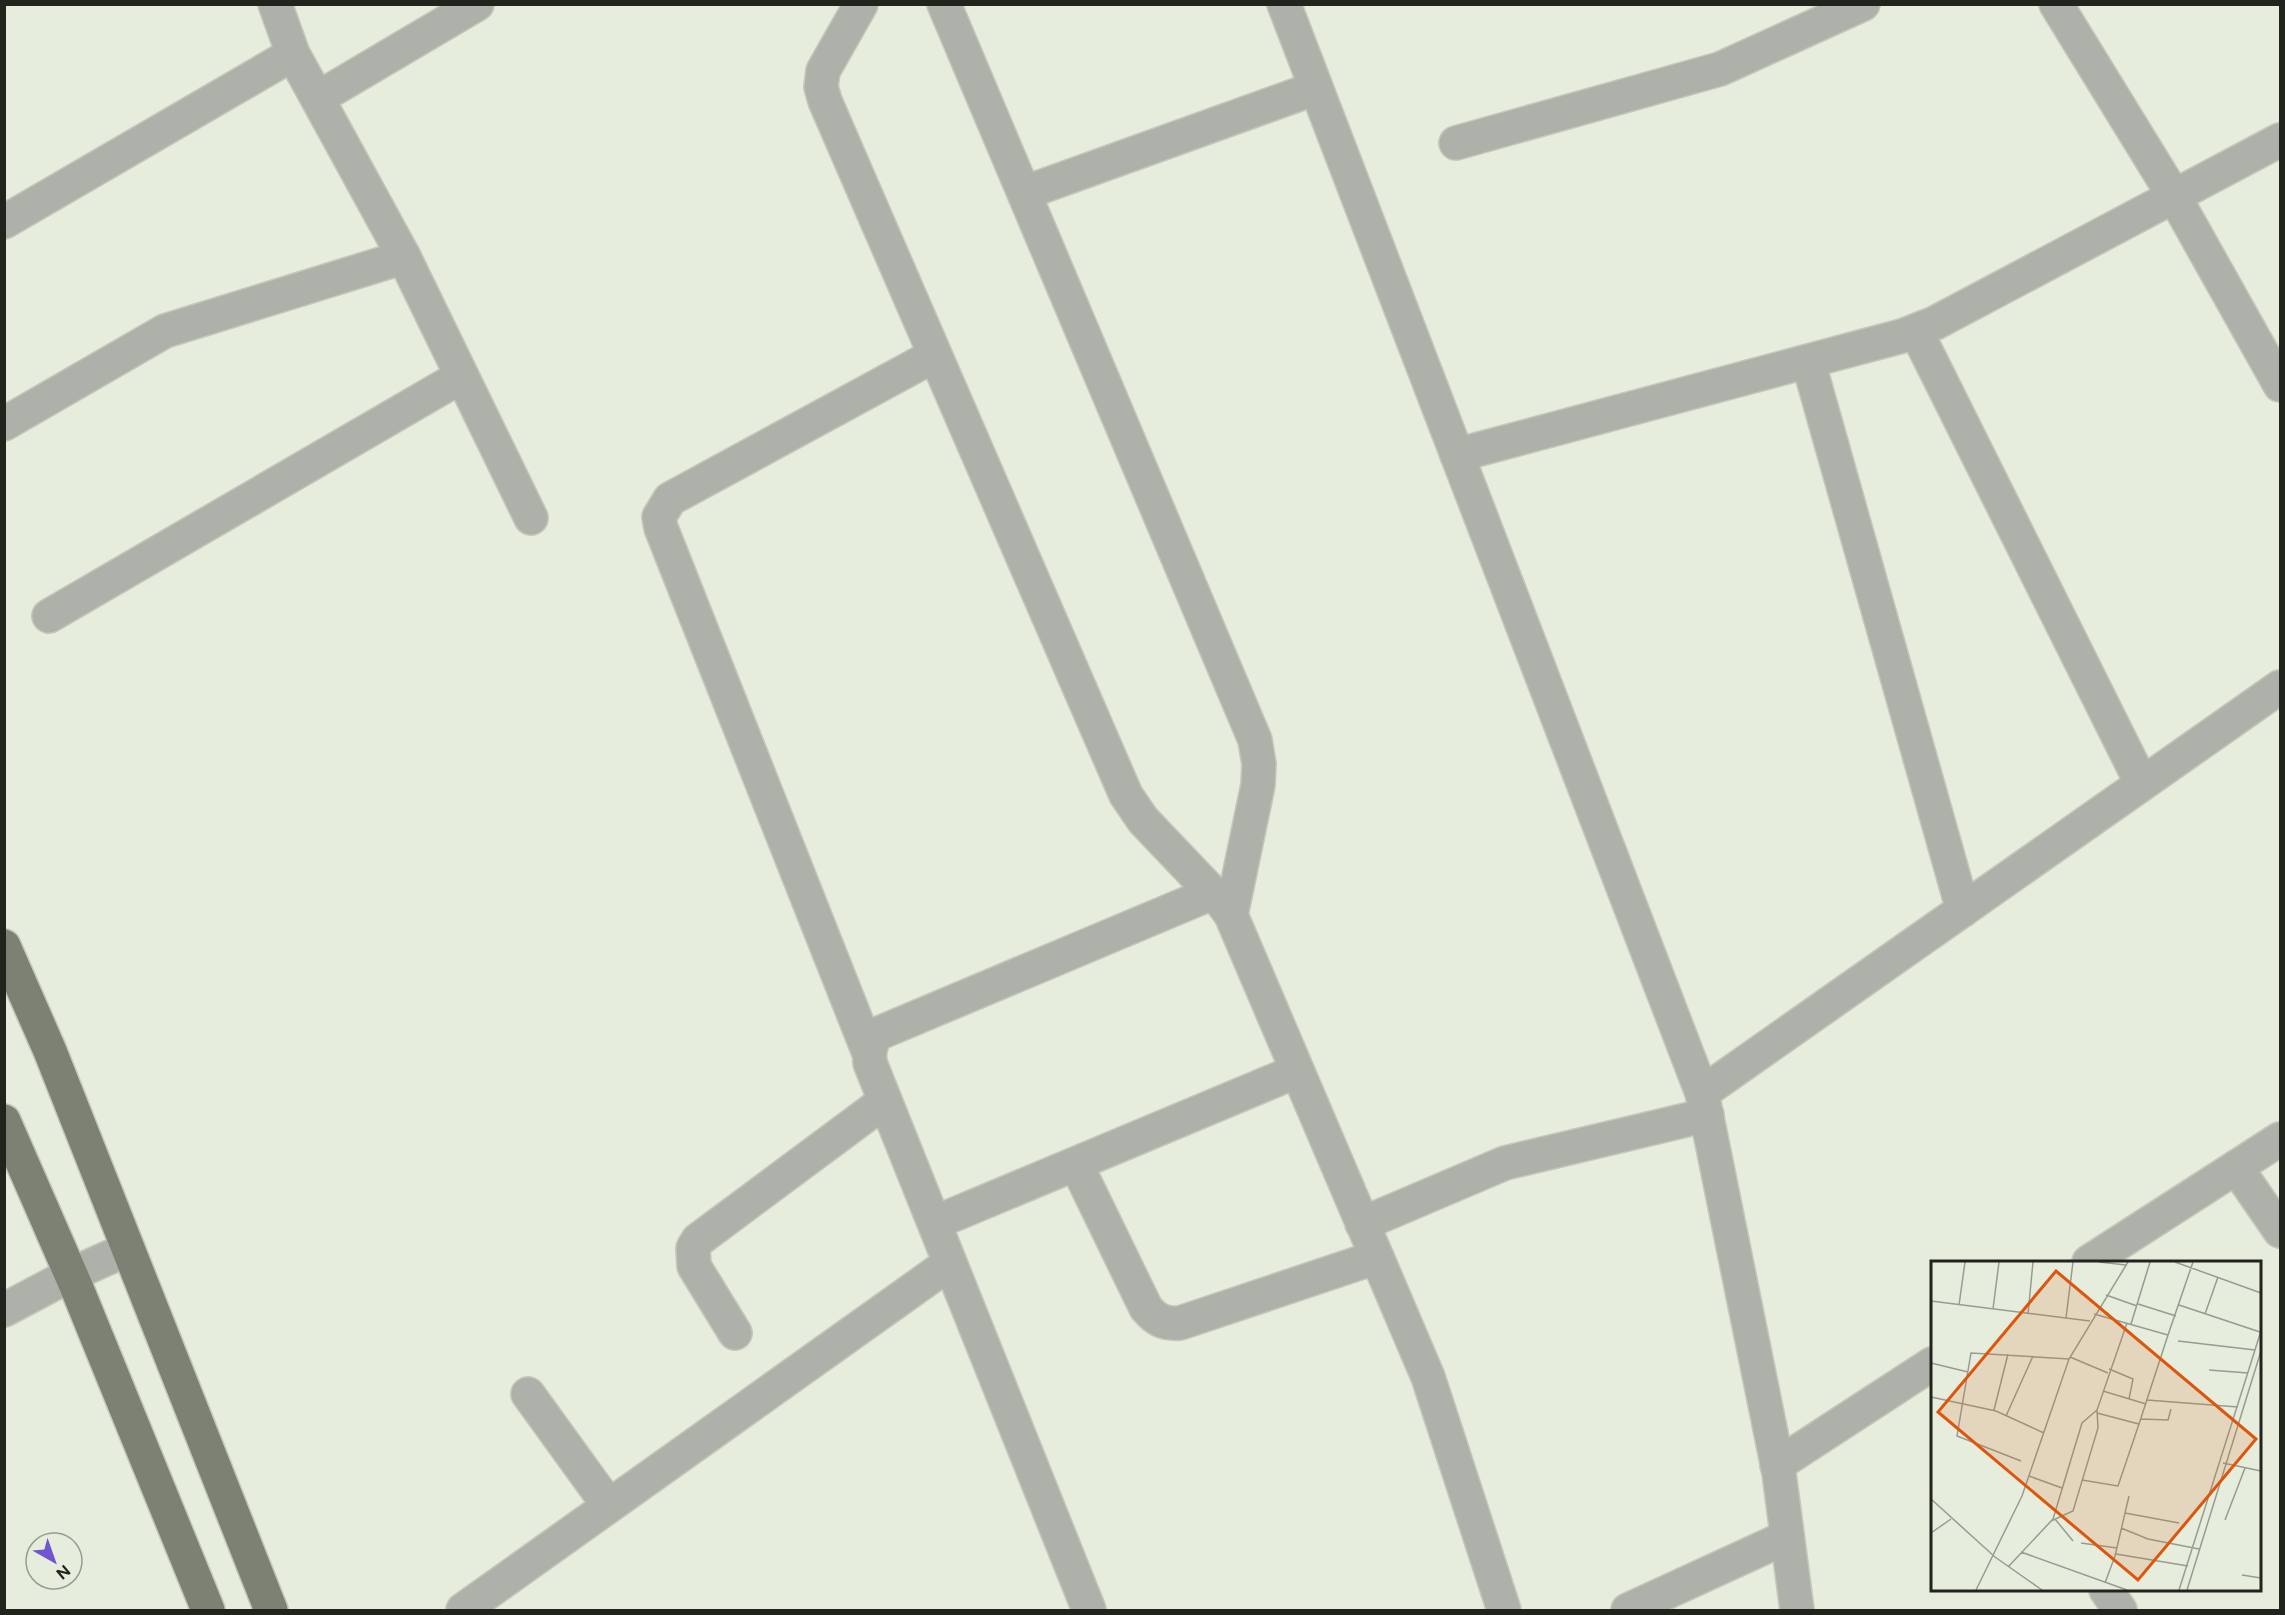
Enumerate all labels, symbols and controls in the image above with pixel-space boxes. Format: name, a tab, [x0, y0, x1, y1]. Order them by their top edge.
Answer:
inset map	[1931, 1261, 2261, 1591]
north arrow	[24, 1531, 84, 1591]
text: N	[52, 1561, 74, 1583]

